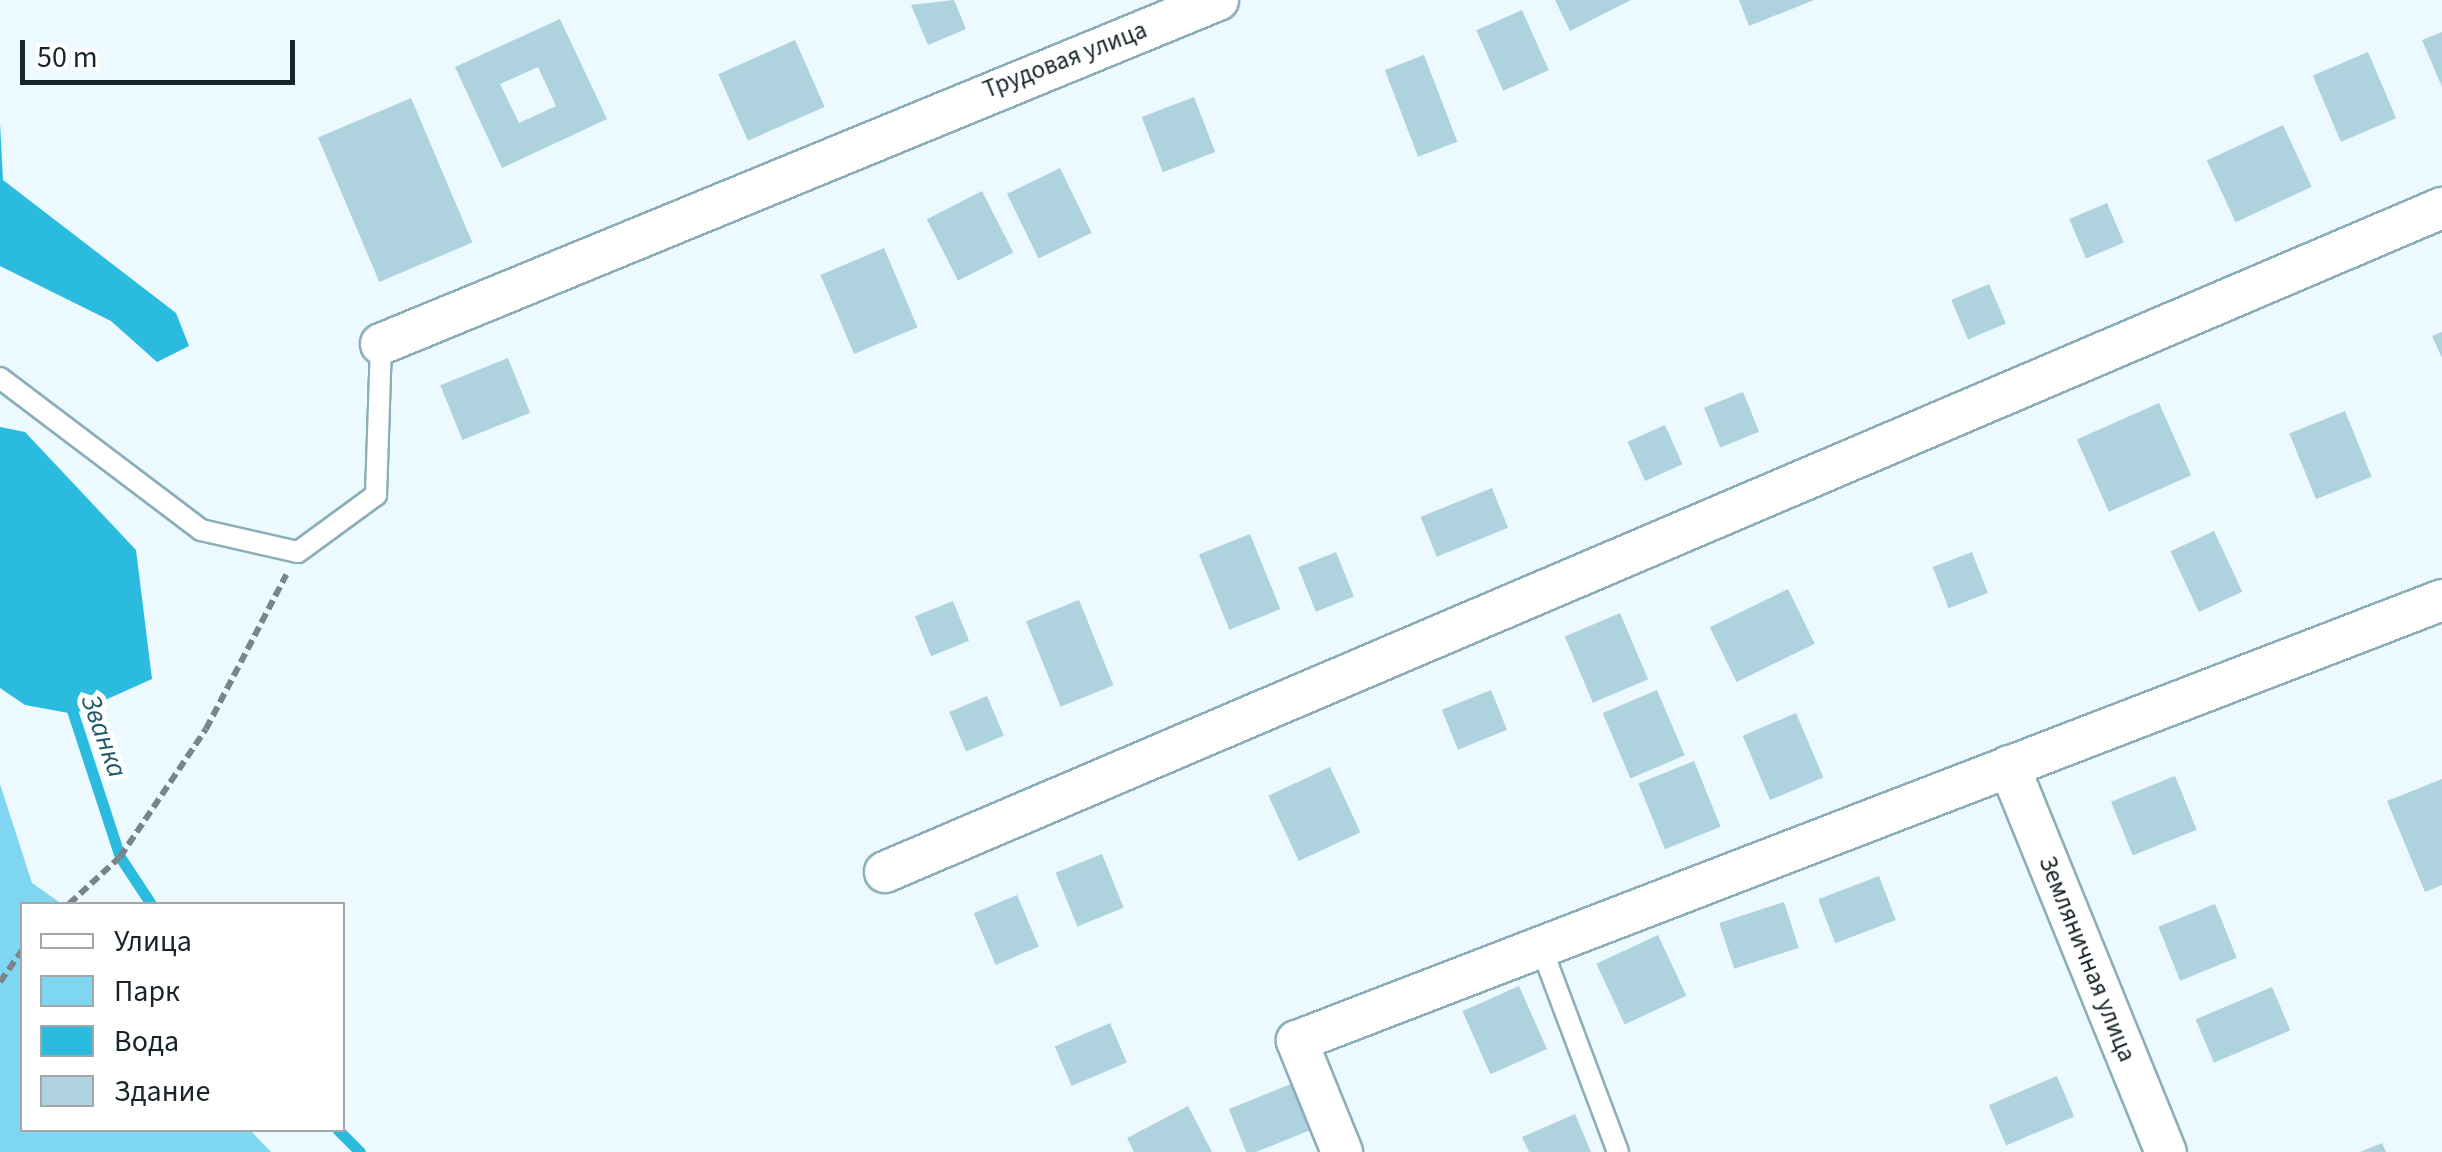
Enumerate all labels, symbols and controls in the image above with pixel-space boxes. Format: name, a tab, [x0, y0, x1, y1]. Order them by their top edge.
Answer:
street label: Трудовая улица	[979, 15, 1151, 105]
scale bar	[25, 20, 300, 82]
text: 50 m	[37, 36, 98, 79]
water label: Званка	[74, 690, 134, 782]
street label: Земляничная улица	[2032, 852, 2142, 1066]
legend	[20, 902, 345, 1132]
text: Улица	[114, 920, 192, 963]
text: Парк	[114, 970, 180, 1013]
text: Вода	[114, 1020, 179, 1063]
text: Здание	[114, 1070, 210, 1113]

